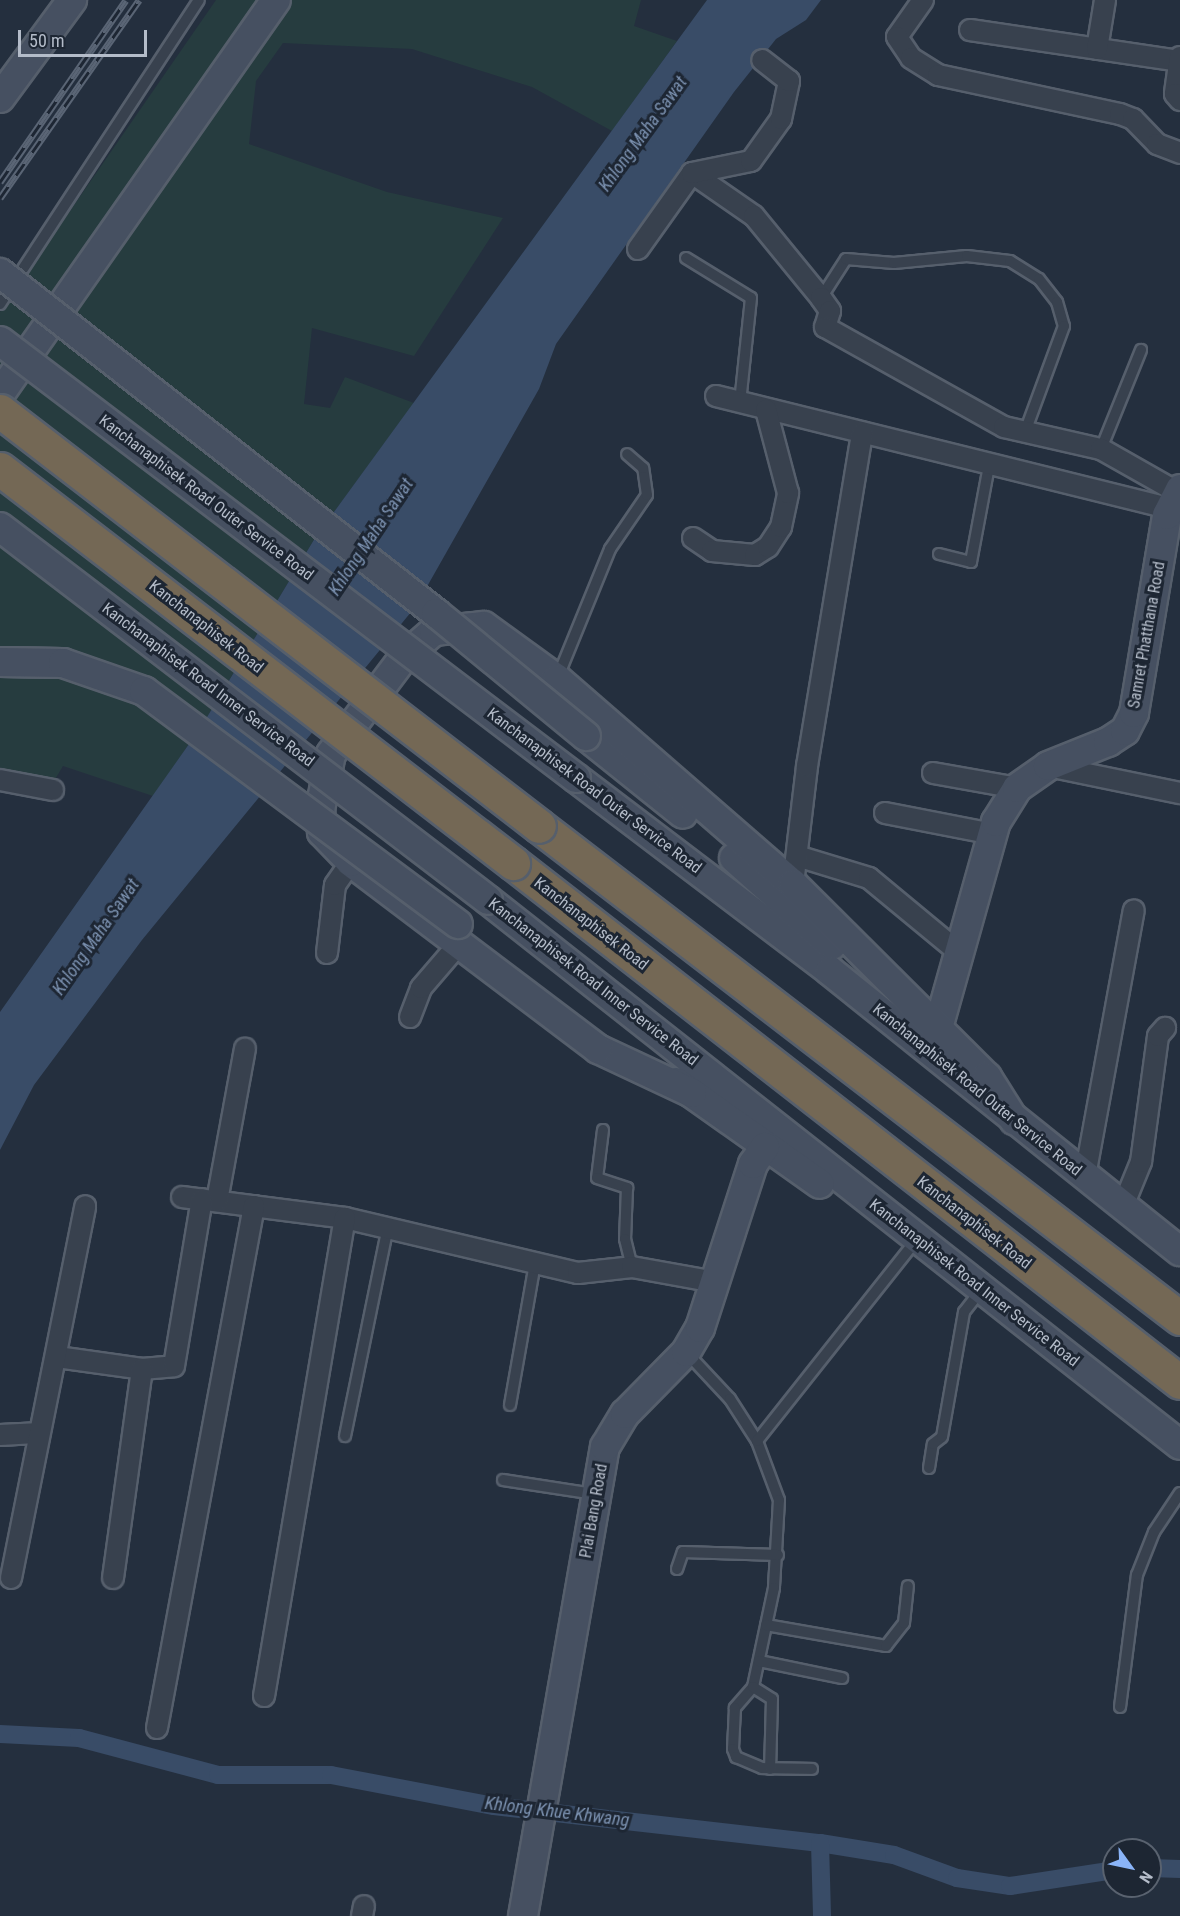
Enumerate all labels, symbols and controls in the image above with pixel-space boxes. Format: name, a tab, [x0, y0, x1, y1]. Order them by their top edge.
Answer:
scale bar	[21, 18, 150, 56]
text: 50 m	[29, 30, 64, 51]
water label: Khlong Maha Sawat	[594, 72, 692, 196]
street label: Kanchanaphisek Road Outer Service Road	[95, 411, 317, 585]
water label: Khlong Maha Sawat	[324, 474, 418, 600]
street label: Samret Phatthana Road	[1125, 560, 1169, 710]
street label: Kanchanaphisek Road	[145, 577, 267, 677]
street label: Kanchanaphisek Road Inner Service Road	[98, 599, 318, 771]
street label: Kanchanaphisek Road Outer Service Road	[483, 704, 705, 878]
street label: Kanchanaphisek Road	[530, 874, 652, 974]
water label: Khlong Maha Sawat	[48, 875, 144, 999]
street label: Kanchanaphisek Road Inner Service Road	[484, 894, 702, 1070]
street label: Kanchanaphisek Road Outer Service Road	[869, 1000, 1085, 1180]
street label: Kanchanaphisek Road	[913, 1173, 1035, 1273]
street label: Kanchanaphisek Road Inner Service Road	[865, 1195, 1083, 1371]
street label: Plai Bang Road	[576, 1462, 612, 1560]
water label: Khlong Khue Khwang	[484, 1792, 630, 1832]
north arrow	[1102, 1838, 1162, 1898]
text: N	[1135, 1868, 1156, 1886]

